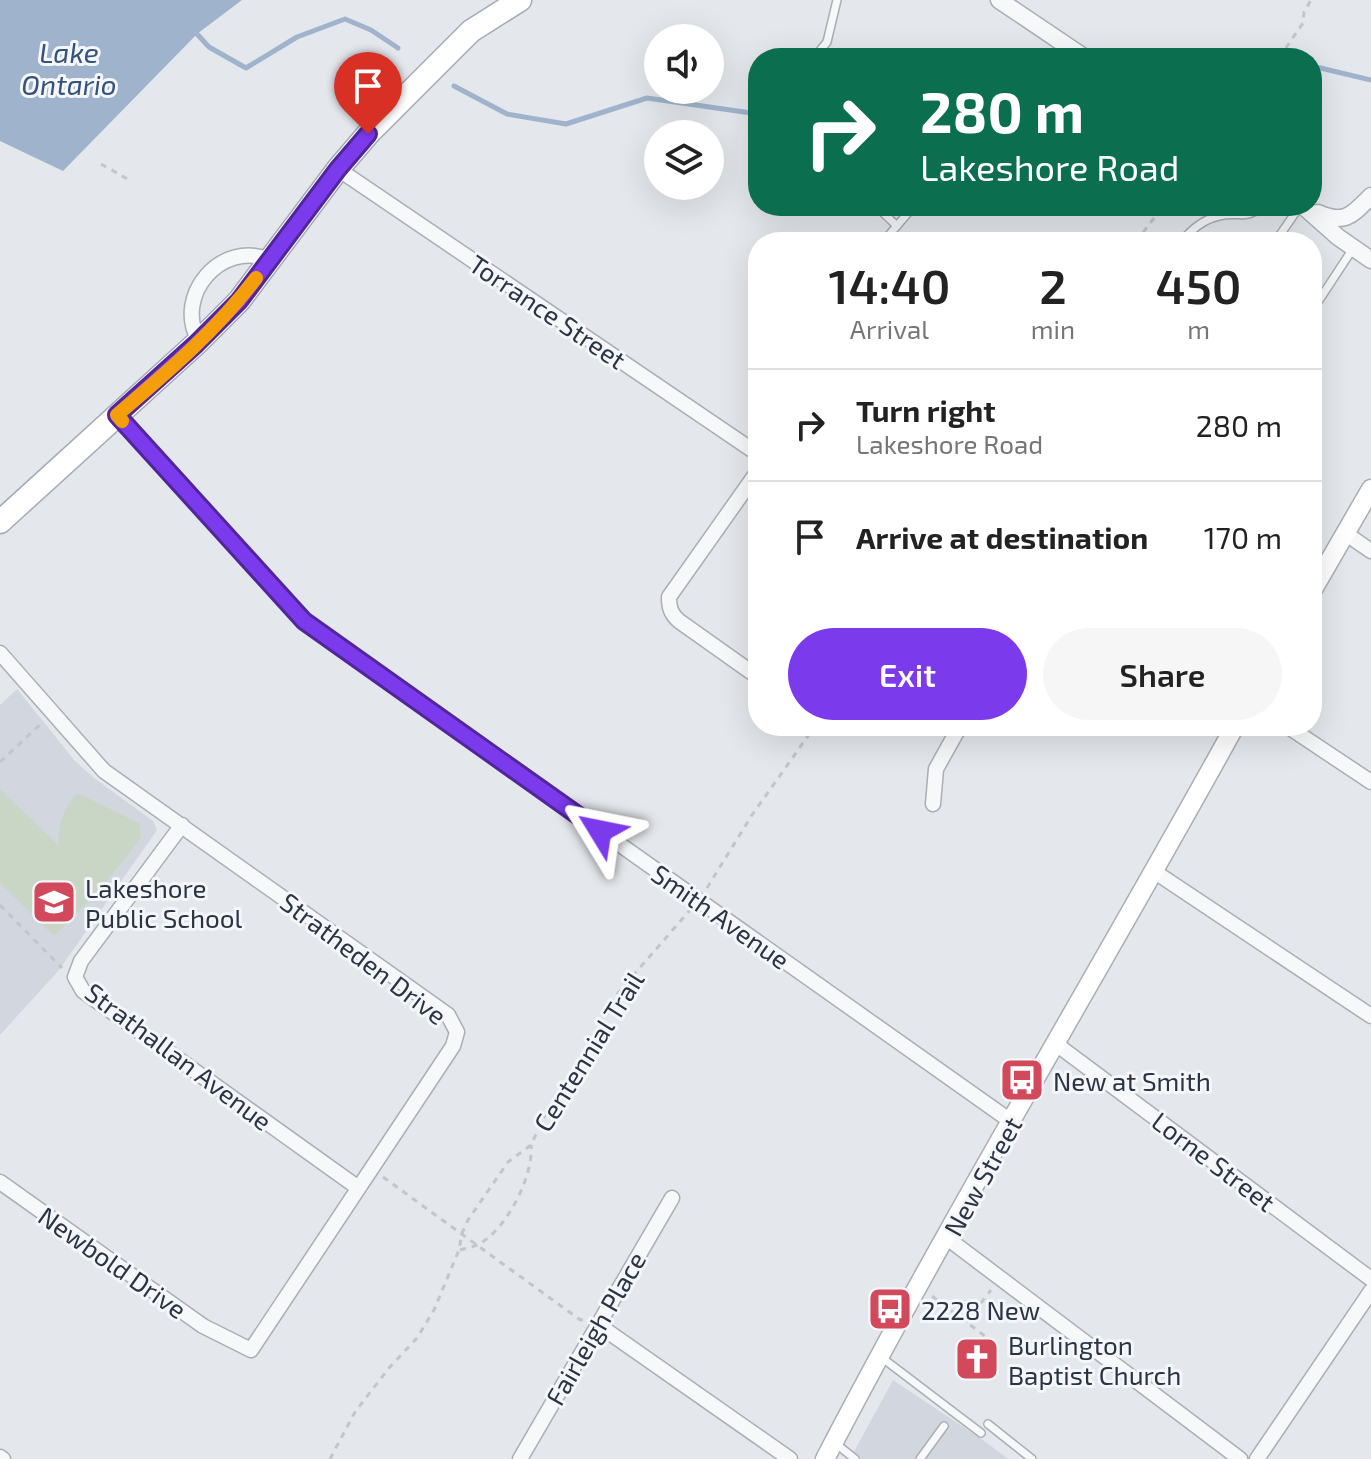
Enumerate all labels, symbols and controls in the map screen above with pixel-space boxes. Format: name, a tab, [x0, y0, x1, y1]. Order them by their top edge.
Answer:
map controls	[644, 24, 724, 200]
button: sound	[644, 24, 724, 104]
water label: Lake Ontario	[21, 35, 117, 101]
pin	[334, 52, 402, 134]
icon: arrive	[346, 64, 390, 108]
text: 280 m	[920, 77, 1084, 144]
icon: right	[788, 80, 892, 184]
button: layers	[644, 120, 724, 200]
text: Lakeshore Road	[920, 145, 1179, 188]
street label: Torrance Street	[464, 247, 632, 375]
text: 14:40	[828, 256, 950, 314]
text: 2	[1039, 256, 1067, 314]
text: 450	[1156, 256, 1242, 314]
text: Arrival	[850, 313, 929, 344]
text: min	[1031, 313, 1075, 344]
text: m	[1187, 313, 1210, 344]
text: Turn right	[856, 392, 996, 428]
icon: right	[788, 403, 832, 447]
text: 280 m	[1196, 407, 1282, 443]
text: Lakeshore Road	[856, 428, 1043, 459]
icon: arrive	[788, 515, 832, 559]
text: Arrive at destination	[856, 519, 1148, 555]
text: 170 m	[1204, 519, 1282, 555]
button: Exit	[788, 628, 1027, 720]
button: Share	[1043, 628, 1282, 720]
position arrow	[558, 789, 642, 873]
street label: Smith Avenue	[646, 857, 796, 975]
place label: Lakeshore Public School	[85, 872, 243, 933]
school or university icon: Lakeshore Public School	[30, 878, 78, 926]
street label: Stratheden Drive	[275, 886, 453, 1030]
street label: Centennial Trail	[526, 965, 650, 1137]
street label: Strathallan Avenue	[80, 976, 278, 1136]
bus stop icon: New at Smith	[998, 1056, 1046, 1104]
place label: New at Smith	[1053, 1065, 1211, 1096]
street label: Lorne Street	[1147, 1105, 1282, 1217]
street label: New Street	[937, 1111, 1027, 1241]
street label: Newbold Drive	[33, 1200, 193, 1324]
street label: Fairleigh Place	[539, 1246, 651, 1410]
bus stop icon: 2228 New	[866, 1285, 914, 1333]
place label: 2228 New	[921, 1294, 1040, 1325]
place label: Burlington Baptist Church	[1008, 1329, 1181, 1390]
church icon: Burlington Baptist Church	[953, 1335, 1001, 1383]

